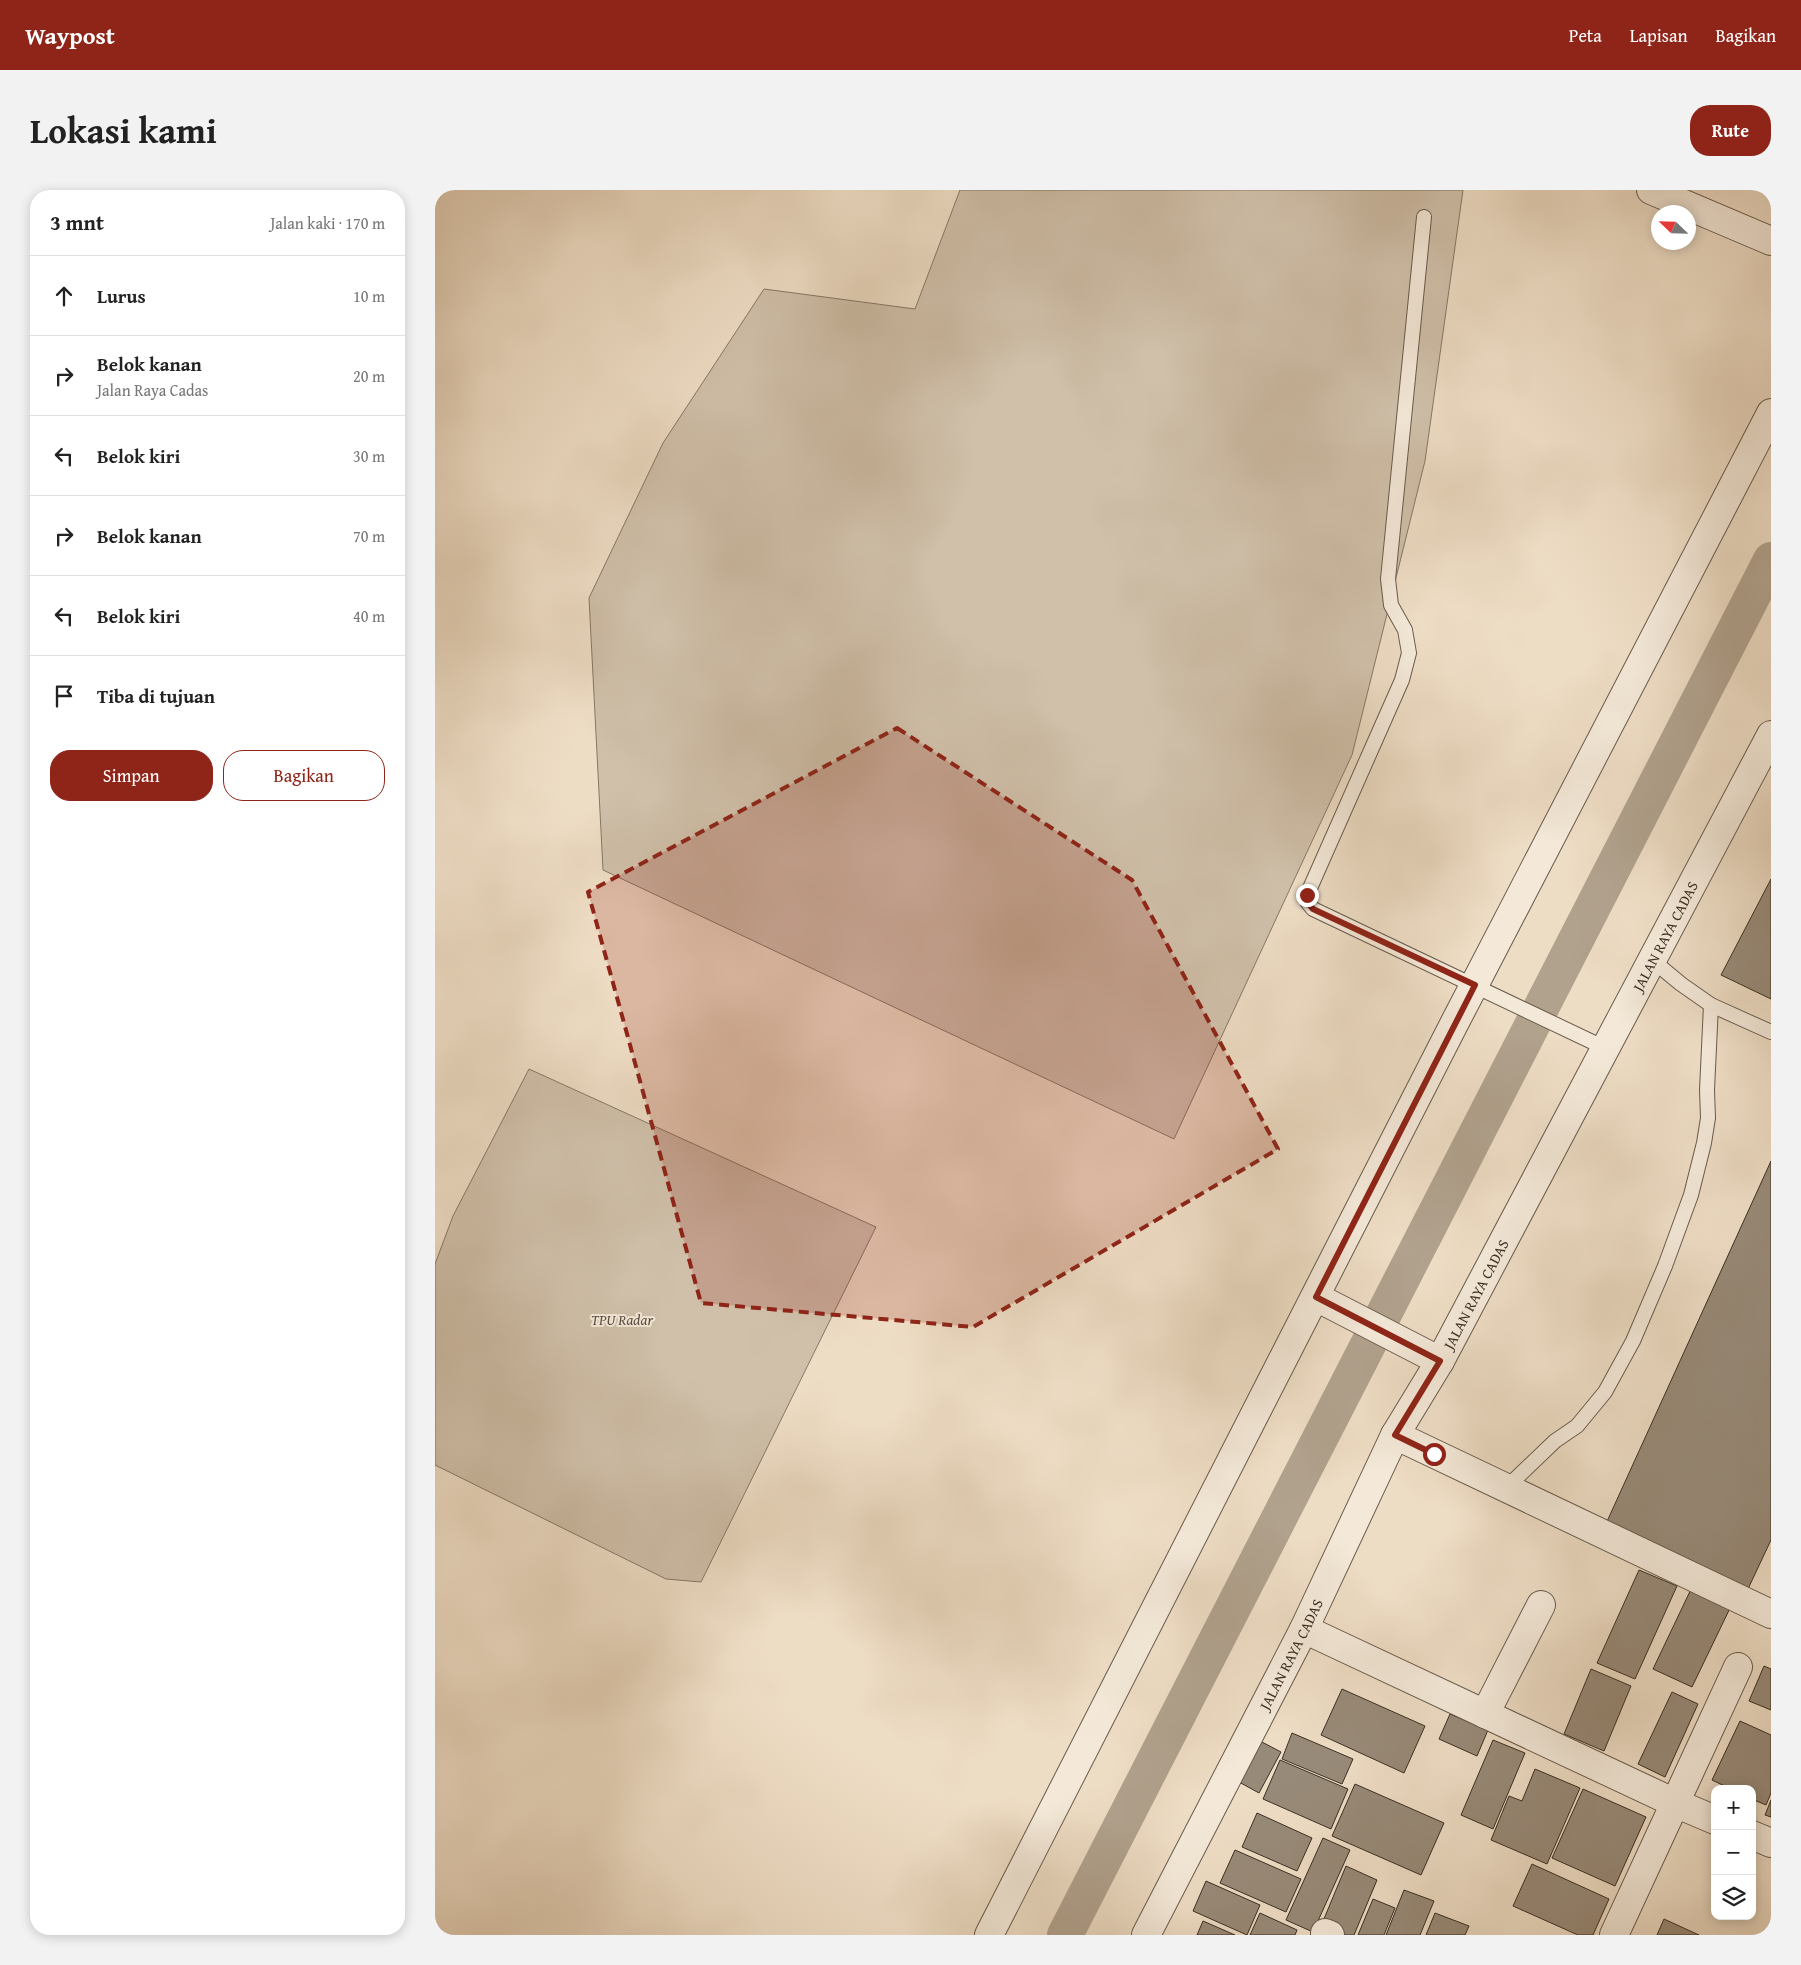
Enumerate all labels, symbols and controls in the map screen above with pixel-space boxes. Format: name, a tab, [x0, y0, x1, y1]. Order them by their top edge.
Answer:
text: Waypost	[25, 18, 115, 53]
text: Peta	[1569, 22, 1602, 49]
text: Lapisan	[1630, 22, 1688, 49]
text: Bagikan	[1716, 22, 1776, 49]
text: Lokasi kami	[30, 105, 217, 156]
button: Rute	[1690, 105, 1771, 156]
north arrow	[1651, 205, 1696, 250]
text: 3 mnt	[50, 207, 104, 238]
text: Jalan kaki · 170 m	[270, 211, 385, 235]
icon: ahead	[50, 282, 78, 310]
text: Lurus	[97, 282, 146, 310]
text: 10 m	[353, 284, 385, 308]
text: Belok kanan	[97, 350, 202, 378]
icon: right	[50, 362, 78, 390]
text: 20 m	[353, 364, 385, 388]
text: Jalan Raya Cadas	[97, 378, 208, 402]
icon: left	[50, 442, 78, 470]
text: Belok kiri	[97, 442, 180, 470]
text: 30 m	[353, 444, 385, 468]
icon: right	[50, 522, 78, 550]
text: Belok kanan	[97, 522, 202, 550]
text: 70 m	[353, 524, 385, 548]
icon: left	[50, 602, 78, 630]
text: Belok kiri	[97, 602, 180, 630]
text: 40 m	[353, 604, 385, 628]
icon: arrive	[50, 682, 78, 710]
text: Tiba di tujuan	[97, 682, 215, 710]
button: Simpan	[50, 750, 213, 801]
button: Bagikan	[223, 750, 385, 801]
street label: JALAN RAYA CADAS	[1626, 877, 1703, 997]
route end	[1296, 884, 1319, 907]
street label: JALAN RAYA CADAS	[1437, 1235, 1513, 1355]
park label: TPU Radar	[591, 1309, 653, 1330]
route start	[1423, 1443, 1446, 1466]
street label: JALAN RAYA CADAS	[1253, 1595, 1327, 1715]
map controls	[1711, 1785, 1756, 1920]
button: +	[1711, 1785, 1756, 1830]
button: −	[1711, 1830, 1756, 1875]
button: layers	[1711, 1875, 1756, 1920]

